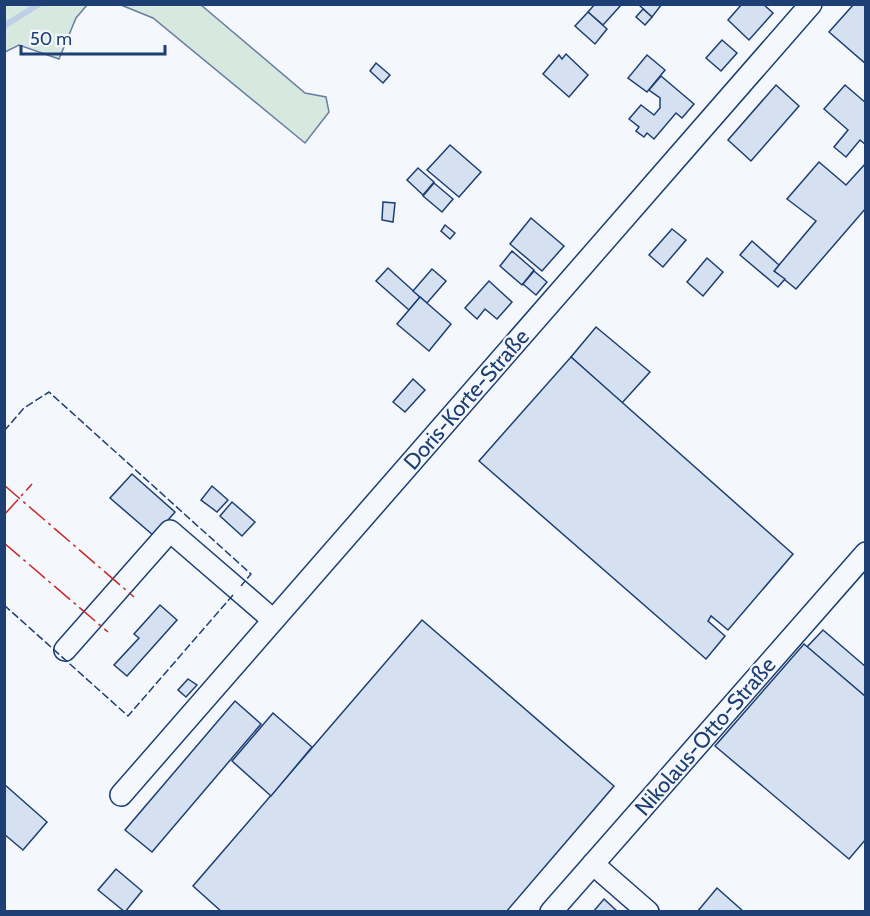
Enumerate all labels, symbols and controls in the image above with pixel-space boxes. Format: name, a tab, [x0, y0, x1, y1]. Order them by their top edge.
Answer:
scale bar	[21, 18, 165, 56]
text: 50 m	[30, 28, 72, 50]
street label: Doris-Korte-Straße	[398, 323, 535, 475]
street label: Nikolaus-Otto-Straße	[629, 652, 782, 821]

